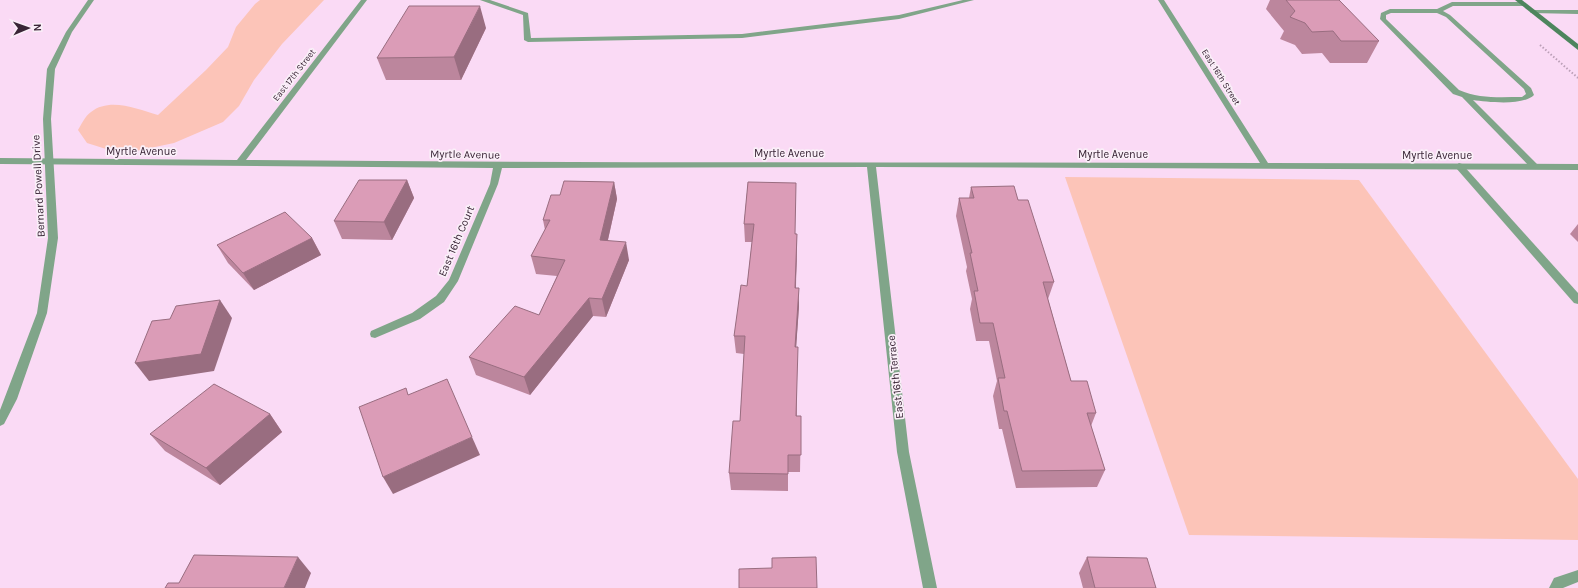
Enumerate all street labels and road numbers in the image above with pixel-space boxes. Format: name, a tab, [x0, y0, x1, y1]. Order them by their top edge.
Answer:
street label: East 17th Street	[271, 47, 318, 103]
street label: East 16th Street	[1200, 47, 1243, 107]
street label: Bernard Powell Drive	[29, 134, 48, 237]
street label: Myrtle Avenue	[106, 145, 176, 158]
street label: Myrtle Avenue	[430, 147, 500, 162]
street label: Myrtle Avenue	[754, 147, 824, 160]
street label: Myrtle Avenue	[1078, 148, 1148, 161]
street label: Myrtle Avenue	[1402, 149, 1472, 162]
street label: East 16th Court	[436, 204, 477, 279]
street label: East 16th Terrace	[885, 334, 906, 419]

